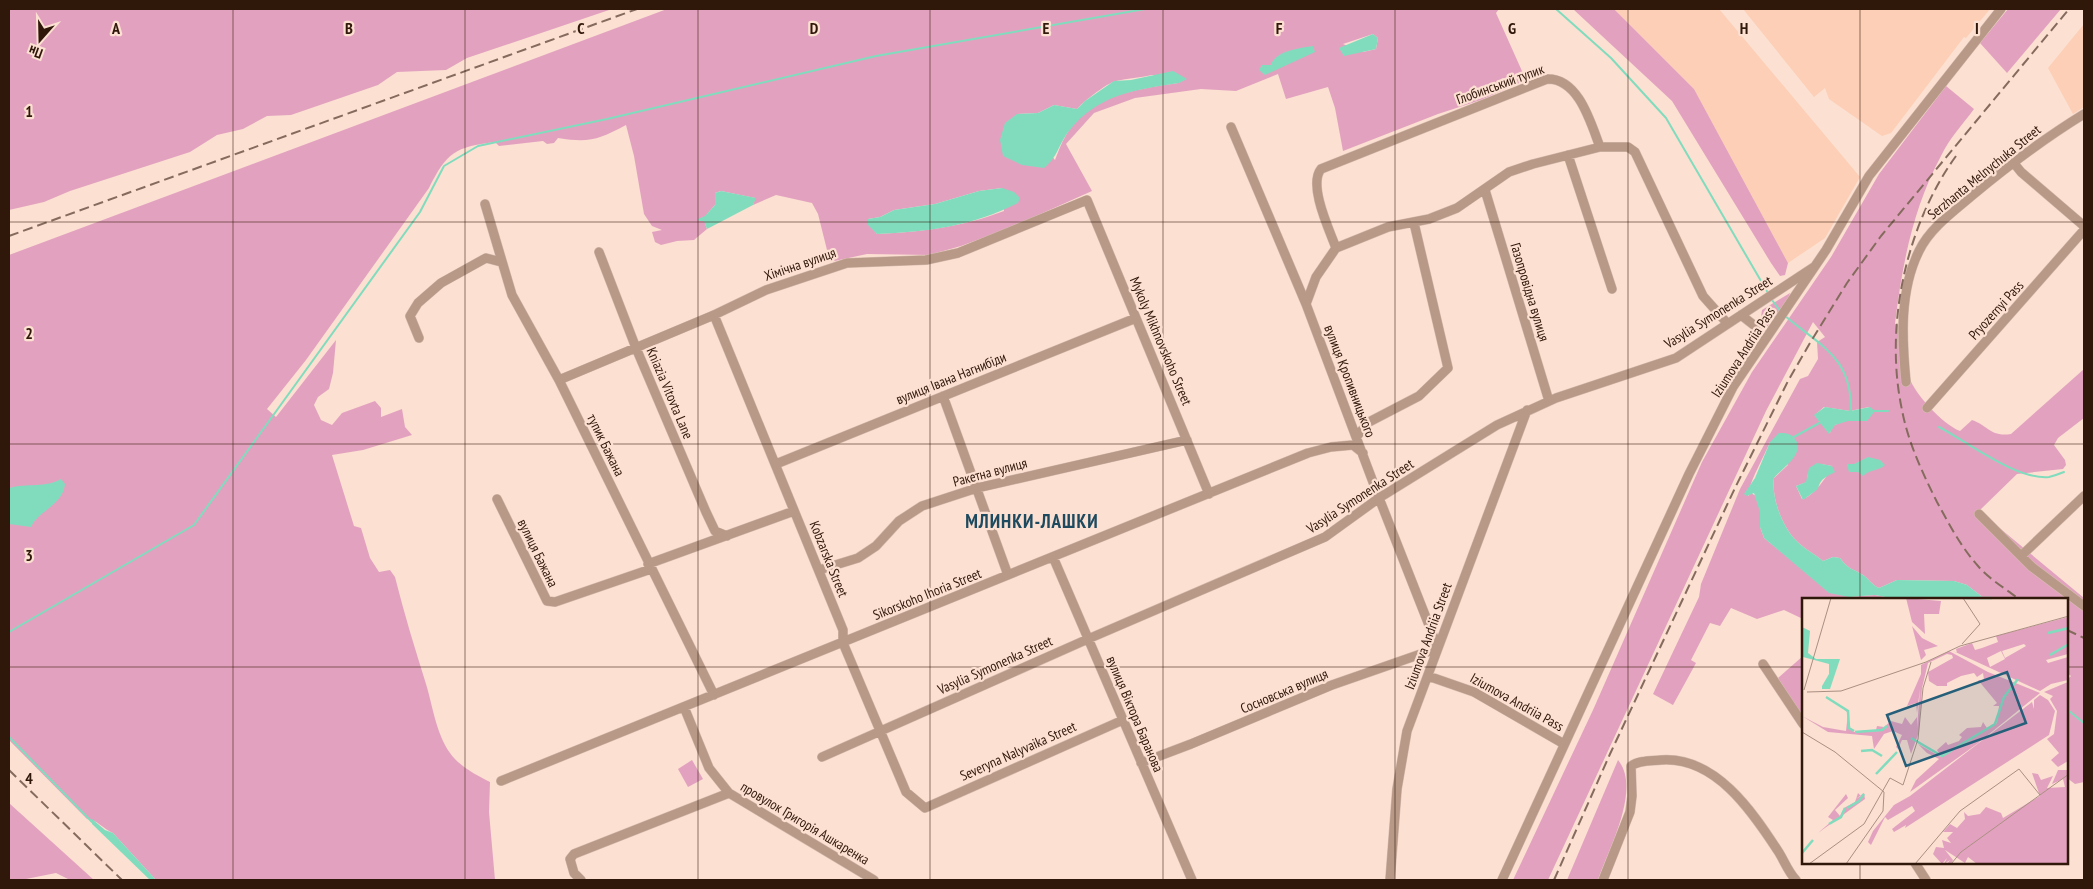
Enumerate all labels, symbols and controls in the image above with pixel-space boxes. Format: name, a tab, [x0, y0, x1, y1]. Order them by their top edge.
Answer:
north arrow	[15, 15, 65, 65]
text: A	[111, 18, 121, 38]
text: B	[345, 18, 353, 38]
text: C	[577, 18, 585, 38]
text: D	[810, 18, 819, 38]
text: E	[1043, 18, 1050, 38]
text: F	[1276, 18, 1283, 38]
text: G	[1508, 18, 1516, 38]
text: H	[1740, 18, 1748, 38]
text: I	[1975, 18, 1979, 38]
text: Пн	[26, 41, 45, 63]
street label: Глобинський тупик	[1454, 60, 1547, 108]
text: 1	[25, 101, 33, 121]
street label: Serzhanta Melnychuka Street	[1924, 121, 2044, 223]
street label: Газопровідна вулиця	[1506, 241, 1554, 343]
street label: Хімічна вулиця	[762, 243, 838, 285]
street label: Vasylia Symonenka Street	[1660, 271, 1775, 353]
street label: Mykoly Mikhnovskoho Street	[1126, 274, 1196, 408]
street label: Pryozernyi Pass	[1965, 276, 2028, 343]
street label: Iziumova Andriia Pass	[1707, 303, 1779, 401]
street label: вулиця Кропивницького	[1320, 322, 1380, 440]
text: 2	[25, 323, 33, 343]
street label: Kniazia Vitovta Lane	[643, 344, 697, 442]
street label: вулиця Івана Нагнибіди	[893, 348, 1009, 408]
street label: тупик Бажана	[583, 411, 629, 479]
street label: Ракетна вулиця	[951, 453, 1029, 491]
street label: Vasylia Symonenka Street	[1302, 455, 1417, 538]
district label: МЛИНКИ-ЛАШКИ	[965, 509, 1099, 533]
street label: вулиця Бажана	[514, 516, 562, 590]
street label: Kobzarska Street	[806, 518, 852, 600]
text: 3	[25, 545, 33, 565]
street label: Sikorskoho Ihoria Street	[870, 564, 984, 624]
street label: Iziumova Andriia Street	[1400, 580, 1456, 692]
inset map	[1802, 598, 2068, 864]
street label: Vasylia Symonenka Street	[934, 632, 1055, 699]
street label: вулиця Віктора Баранова	[1102, 653, 1168, 775]
street label: Сосновська вулиця	[1238, 664, 1330, 718]
street label: Iziumova Andriia Pass	[1467, 669, 1567, 735]
street label: Severyna Nalyvaika Street	[957, 717, 1079, 785]
text: 4	[25, 768, 33, 788]
street label: провулок Григорія Ашкаренка	[737, 777, 873, 869]

